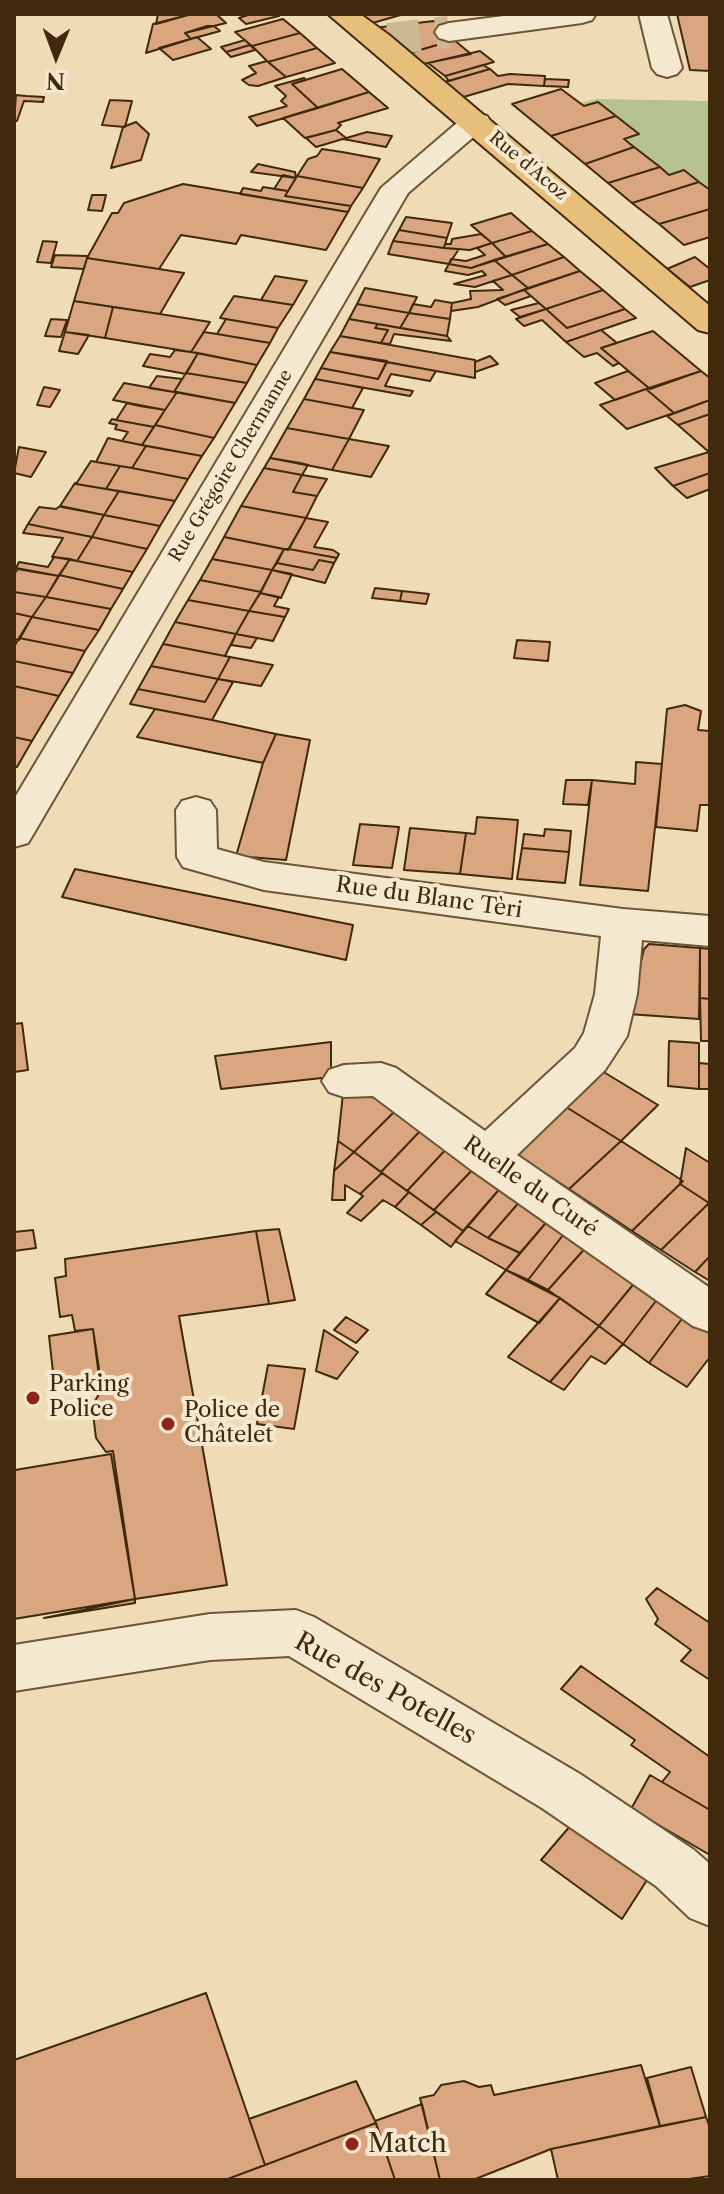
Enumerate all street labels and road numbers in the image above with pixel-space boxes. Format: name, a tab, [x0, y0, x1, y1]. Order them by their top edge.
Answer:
street label: Rue d'Acoz	[484, 127, 572, 205]
street label: Rue Grégoire Chermanne	[165, 366, 297, 566]
street label: Rue du Blanc Tèri	[334, 872, 524, 924]
street label: Ruelle du Curé	[458, 1131, 602, 1243]
street label: Rue des Potelles	[289, 1626, 481, 1752]

